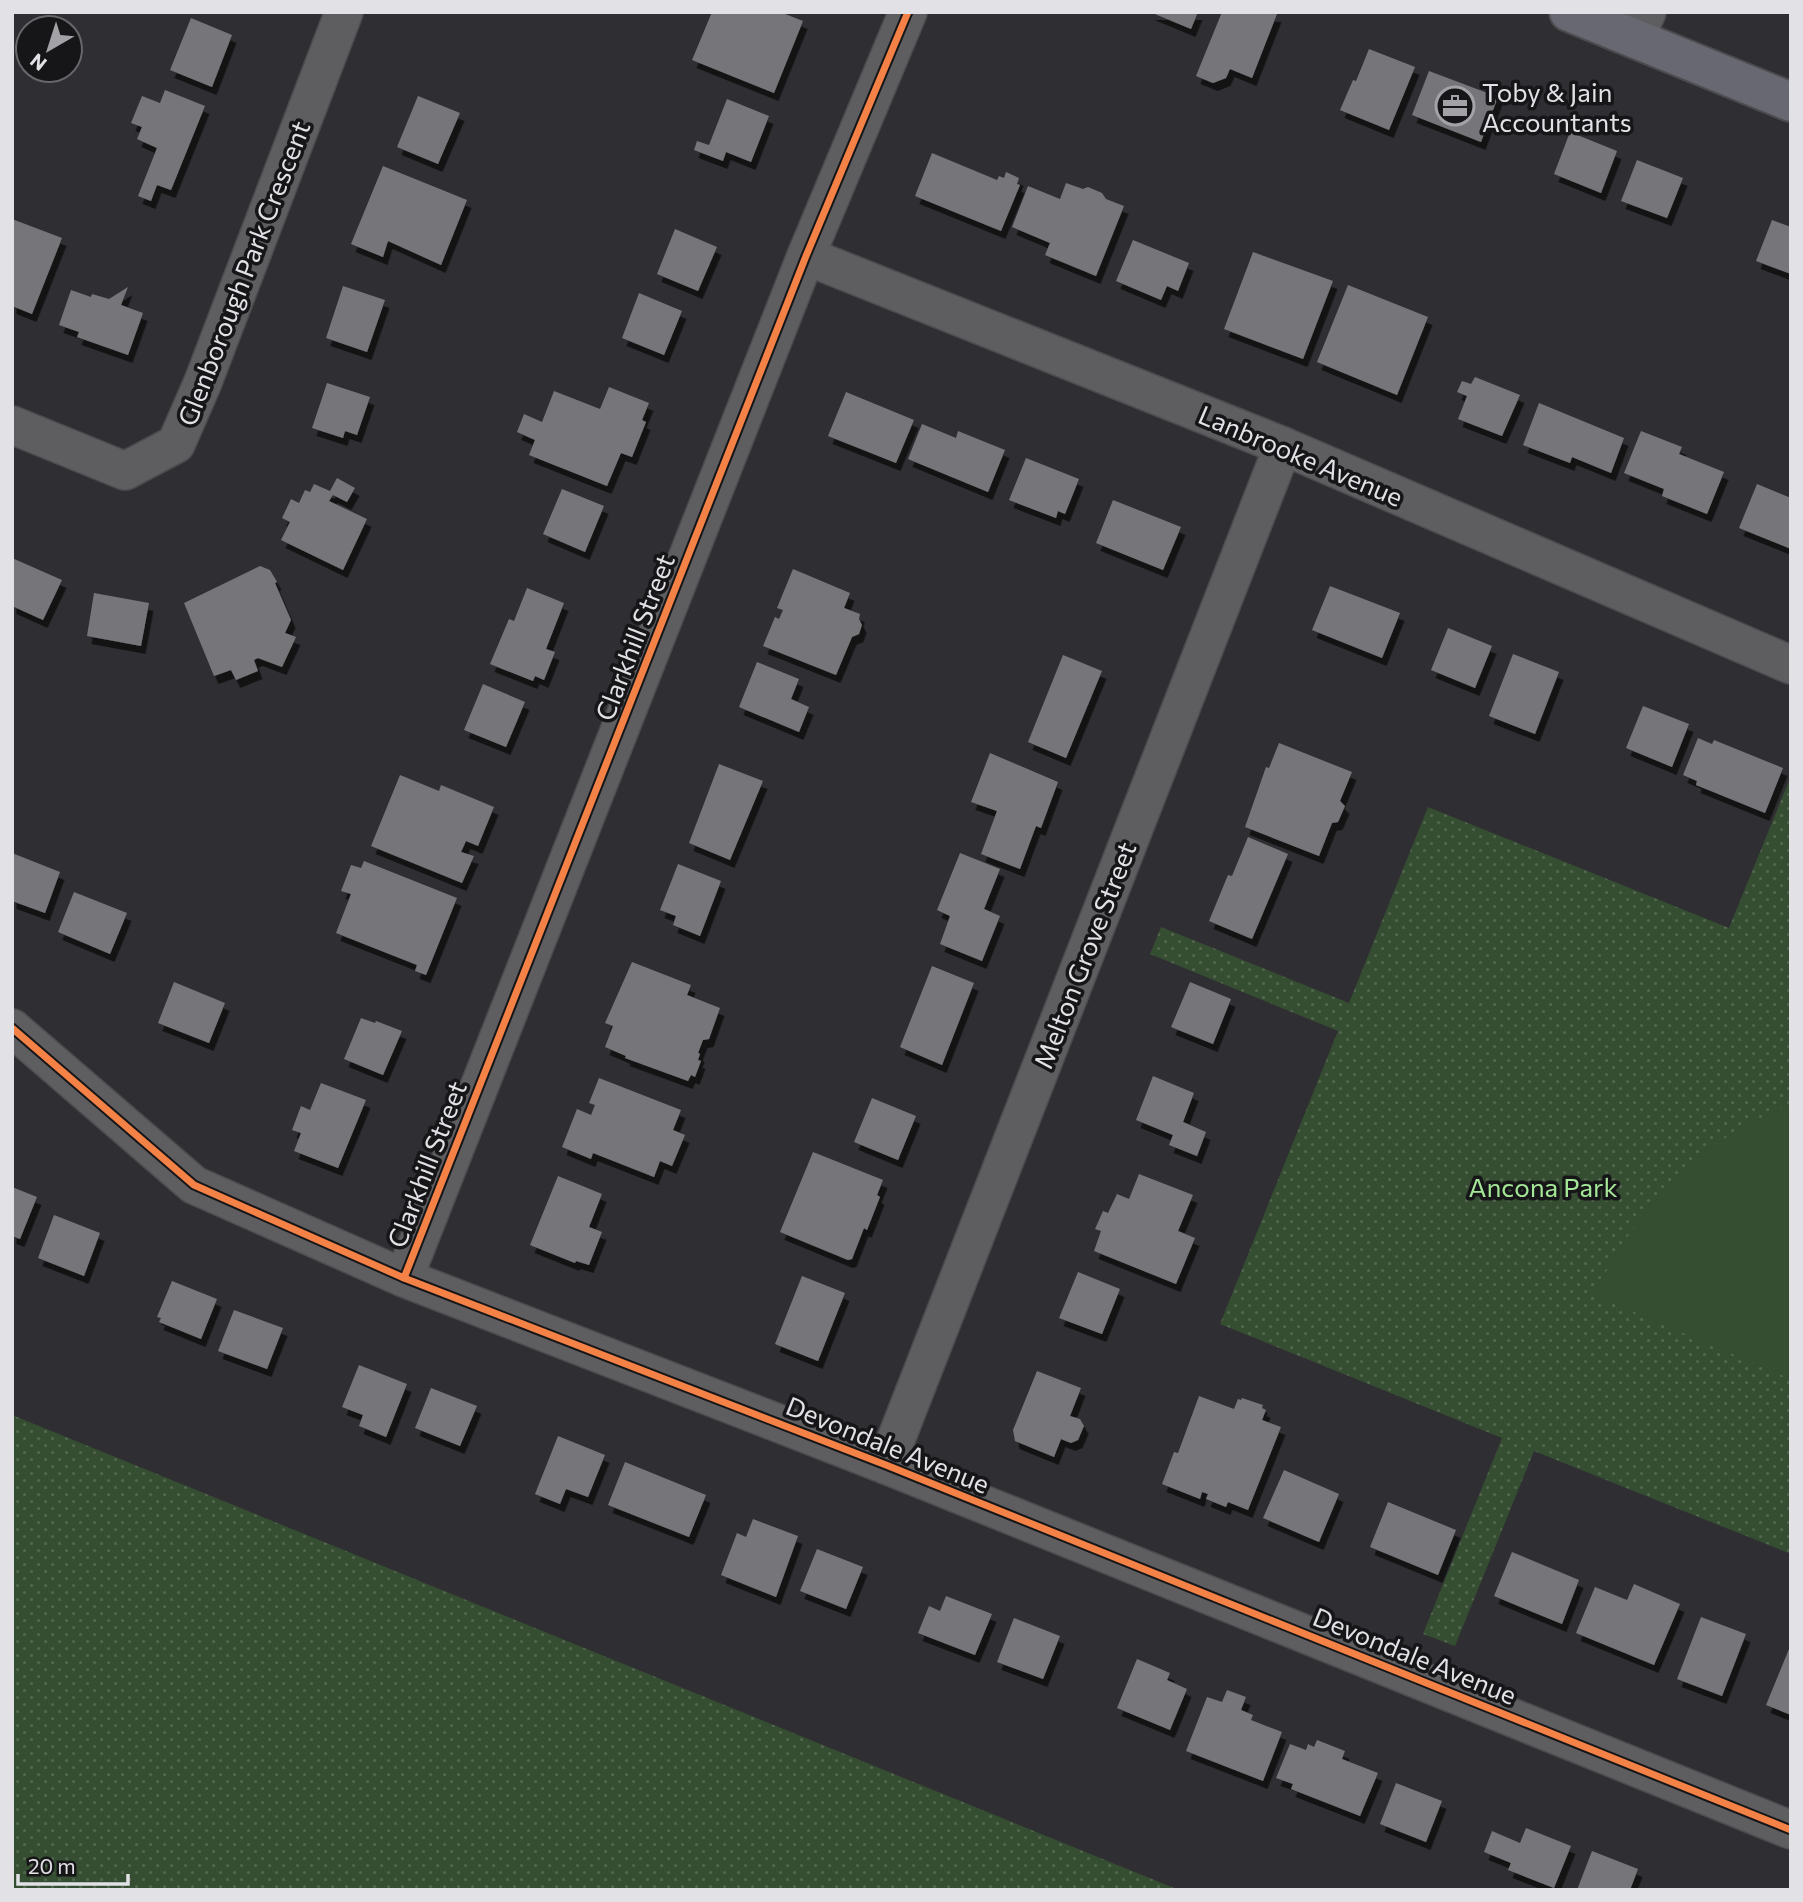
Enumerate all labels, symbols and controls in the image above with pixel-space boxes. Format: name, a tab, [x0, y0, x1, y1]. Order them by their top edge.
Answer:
north arrow	[14, 14, 84, 84]
text: N	[25, 49, 51, 76]
place label: Toby & Jain Accountants	[1482, 76, 1632, 137]
office icon: Toby & Jain Accountants	[1434, 85, 1476, 127]
street label: Glenborough Park Crescent	[170, 116, 316, 430]
street label: Lanbrooke Avenue	[1194, 398, 1408, 512]
street label: Clarkhill Street	[588, 549, 680, 725]
street label: Melton Grove Street	[1026, 837, 1142, 1073]
street label: Clarkhill Street	[380, 1076, 472, 1252]
park label: Ancona Park	[1468, 1171, 1618, 1202]
street label: Devondale Avenue	[782, 1389, 994, 1499]
street label: Devondale Avenue	[1309, 1600, 1521, 1710]
scale bar	[18, 1842, 128, 1886]
text: 20 m	[28, 1853, 76, 1878]

